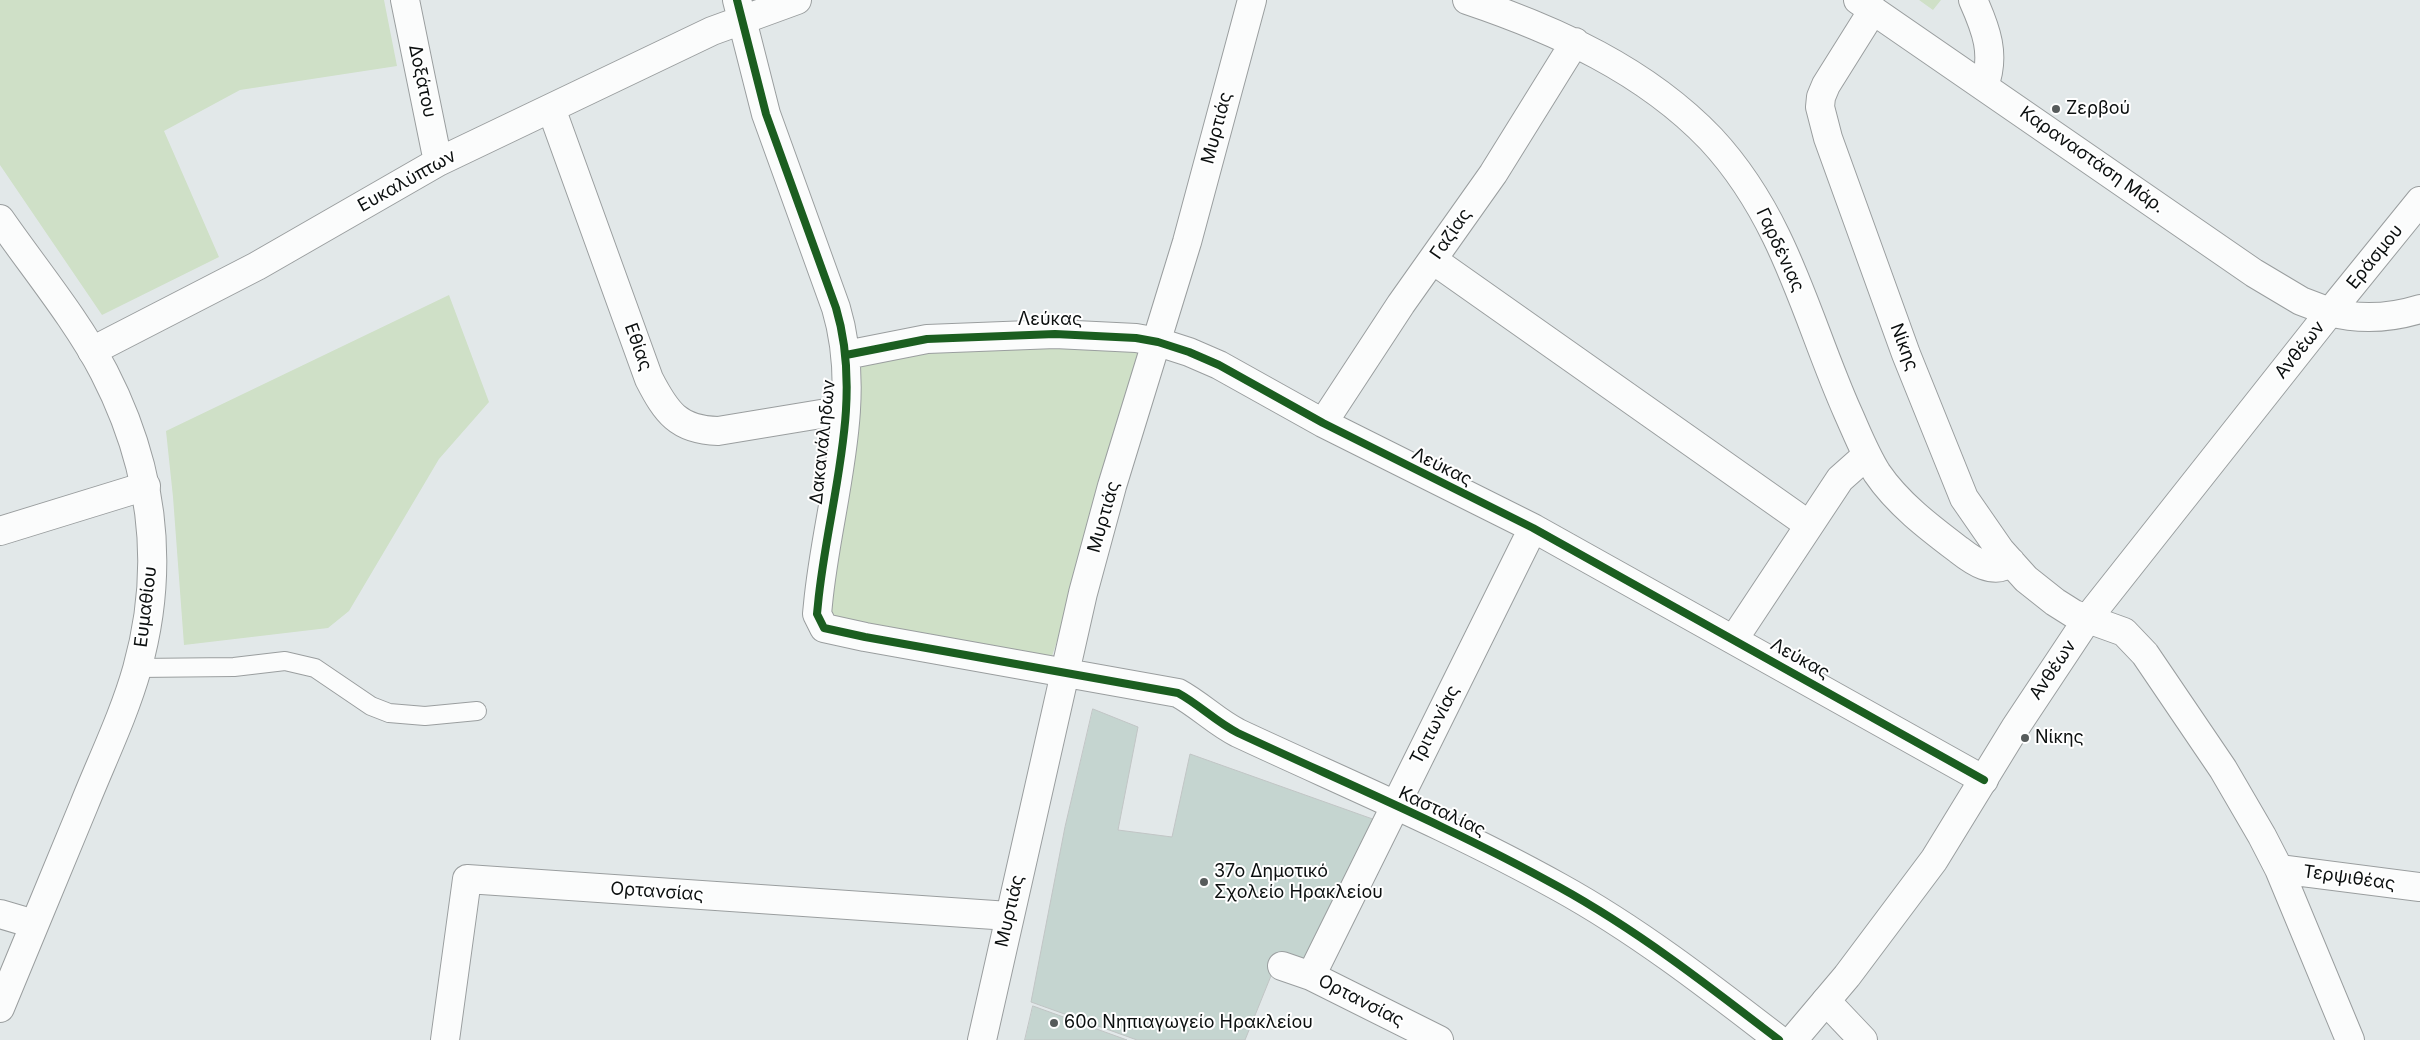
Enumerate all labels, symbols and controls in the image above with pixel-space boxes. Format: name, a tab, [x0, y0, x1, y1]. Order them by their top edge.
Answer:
street label: Δοξάτου	[404, 43, 440, 119]
street label: Μυρτιάς	[1197, 90, 1237, 166]
place label: Ζερβού	[2066, 98, 2130, 120]
street label: Καραναστάση Μάρ.	[2015, 102, 2169, 218]
marker: Ζερβού	[2050, 103, 2062, 115]
street label: Ευκαλύπτων	[354, 145, 460, 217]
street label: Γαζίας	[1426, 204, 1476, 264]
street label: Γαρδένιας	[1751, 205, 1809, 295]
street label: Εράσμου	[2342, 220, 2408, 294]
street label: Λεύκας	[1018, 309, 1082, 331]
street label: Ανθέων	[2270, 317, 2330, 383]
street label: Εθίας	[619, 320, 657, 374]
street label: Νίκης	[1885, 320, 1923, 374]
street label: Δακανάληδων	[806, 378, 840, 506]
street label: Λεύκας	[1408, 443, 1476, 491]
street label: Μυρτιάς	[1083, 479, 1125, 555]
street label: Ευμαθίου	[130, 565, 162, 649]
street label: Λεύκας	[1767, 634, 1833, 684]
street label: Ανθέων	[2025, 636, 2081, 704]
street label: Τριτωνίας	[1406, 682, 1464, 768]
place label: Νίκης	[2035, 727, 2084, 749]
marker: Νίκης	[2019, 732, 2031, 744]
street label: Κασταλίας	[1395, 782, 1489, 842]
place label: 37ο Δημοτικό Σχολείο Ηρακλείου	[1214, 861, 1383, 904]
street label: Τερψιθέας	[2301, 861, 2397, 895]
street label: Μυρτιάς	[991, 873, 1029, 949]
marker: 37ο Δημοτικό Σχολείο Ηρακλείου	[1198, 876, 1210, 888]
street label: Ορτανσίας	[610, 878, 704, 906]
street label: Ορτανσίας	[1314, 970, 1408, 1032]
place label: 60ο Νηπιαγωγείο Ηρακλείου	[1064, 1012, 1313, 1034]
marker: 60ο Νηπιαγωγείο Ηρακλείου	[1048, 1017, 1060, 1029]

